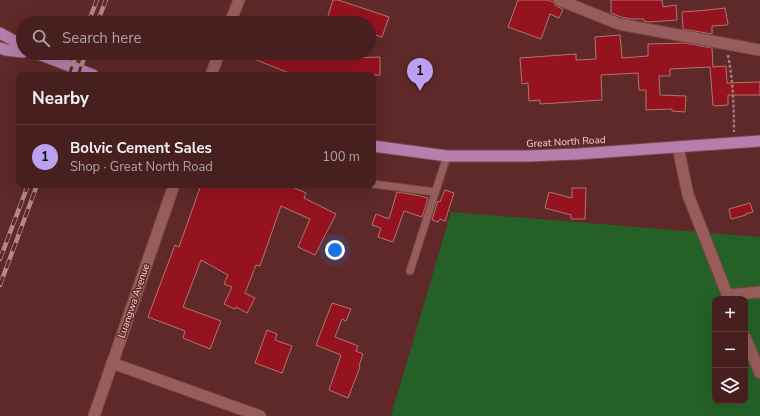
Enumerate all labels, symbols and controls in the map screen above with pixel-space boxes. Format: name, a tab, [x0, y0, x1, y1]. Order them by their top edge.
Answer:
search box	[16, 16, 376, 60]
icon: search	[30, 27, 52, 49]
text: Search here	[62, 28, 142, 48]
pin: 1	[407, 58, 433, 91]
text: Nearby	[32, 87, 89, 110]
street label: Great North Road	[526, 133, 606, 151]
text: Bolvic Cement Sales	[70, 138, 212, 158]
text: 1	[41, 148, 49, 166]
text: 100 m	[322, 148, 360, 166]
text: Shop · Great North Road	[70, 158, 213, 176]
your location	[325, 240, 345, 260]
street label: Luangwa Avenue	[115, 262, 153, 340]
map controls	[712, 296, 748, 404]
button: +	[712, 296, 748, 332]
button: −	[712, 332, 748, 368]
button: layers	[712, 368, 748, 404]

